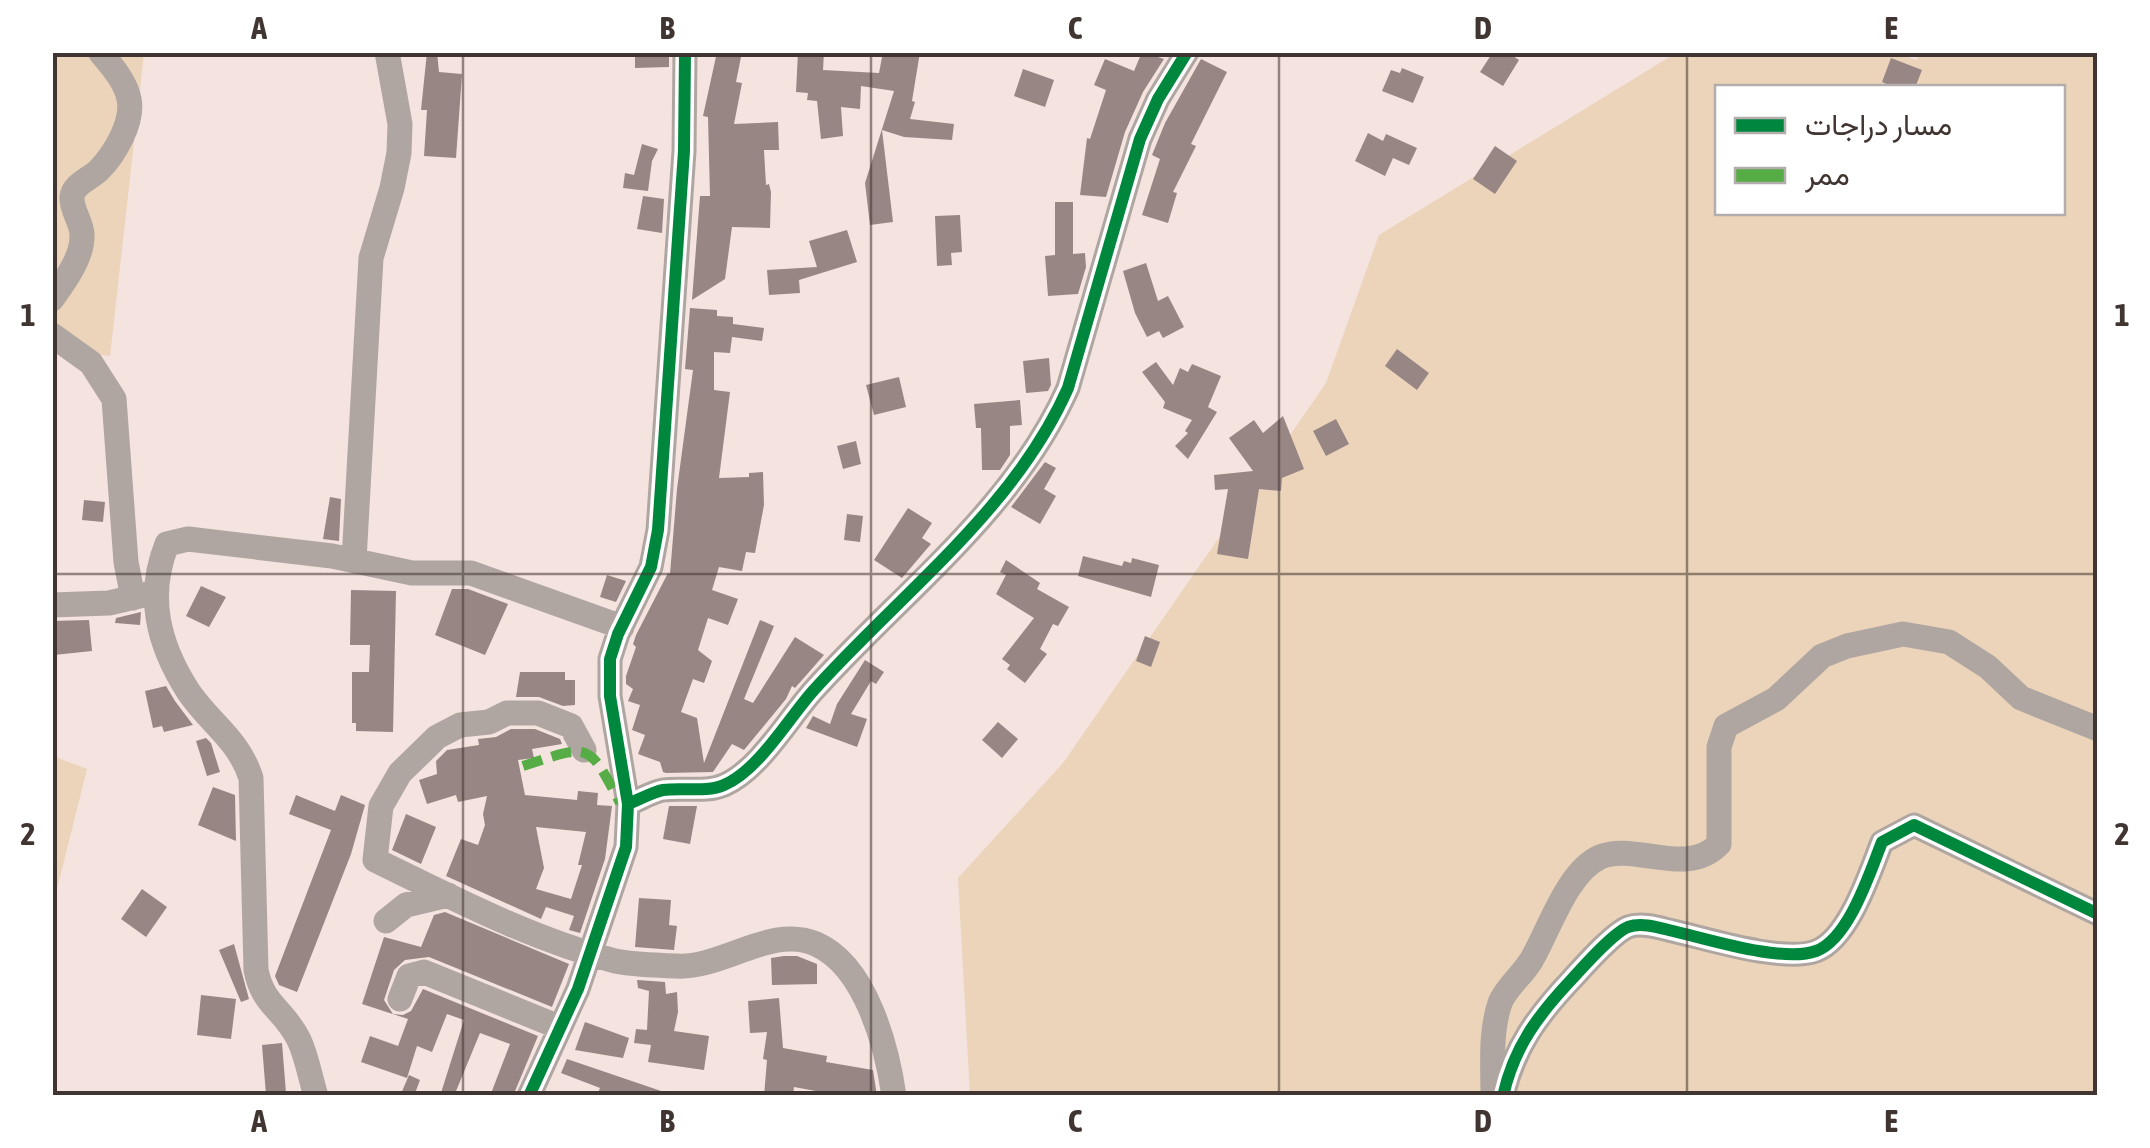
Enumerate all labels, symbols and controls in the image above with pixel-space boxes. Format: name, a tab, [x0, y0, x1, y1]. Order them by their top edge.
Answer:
text: A	[250, 9, 267, 46]
text: B	[659, 9, 675, 46]
text: C	[1068, 9, 1083, 46]
text: D	[1474, 9, 1492, 46]
text: E	[1884, 9, 1898, 46]
legend	[1715, 85, 2065, 215]
text: مسار دراجات	[1805, 107, 1952, 143]
text: ممر	[1804, 157, 1850, 193]
text: 1	[20, 296, 36, 333]
text: 1	[2114, 296, 2130, 333]
text: 2	[20, 815, 36, 852]
text: 2	[2114, 815, 2130, 852]
text: A	[250, 1102, 267, 1139]
text: B	[659, 1102, 675, 1139]
text: C	[1068, 1102, 1083, 1139]
text: D	[1474, 1102, 1492, 1139]
text: E	[1884, 1102, 1898, 1139]

